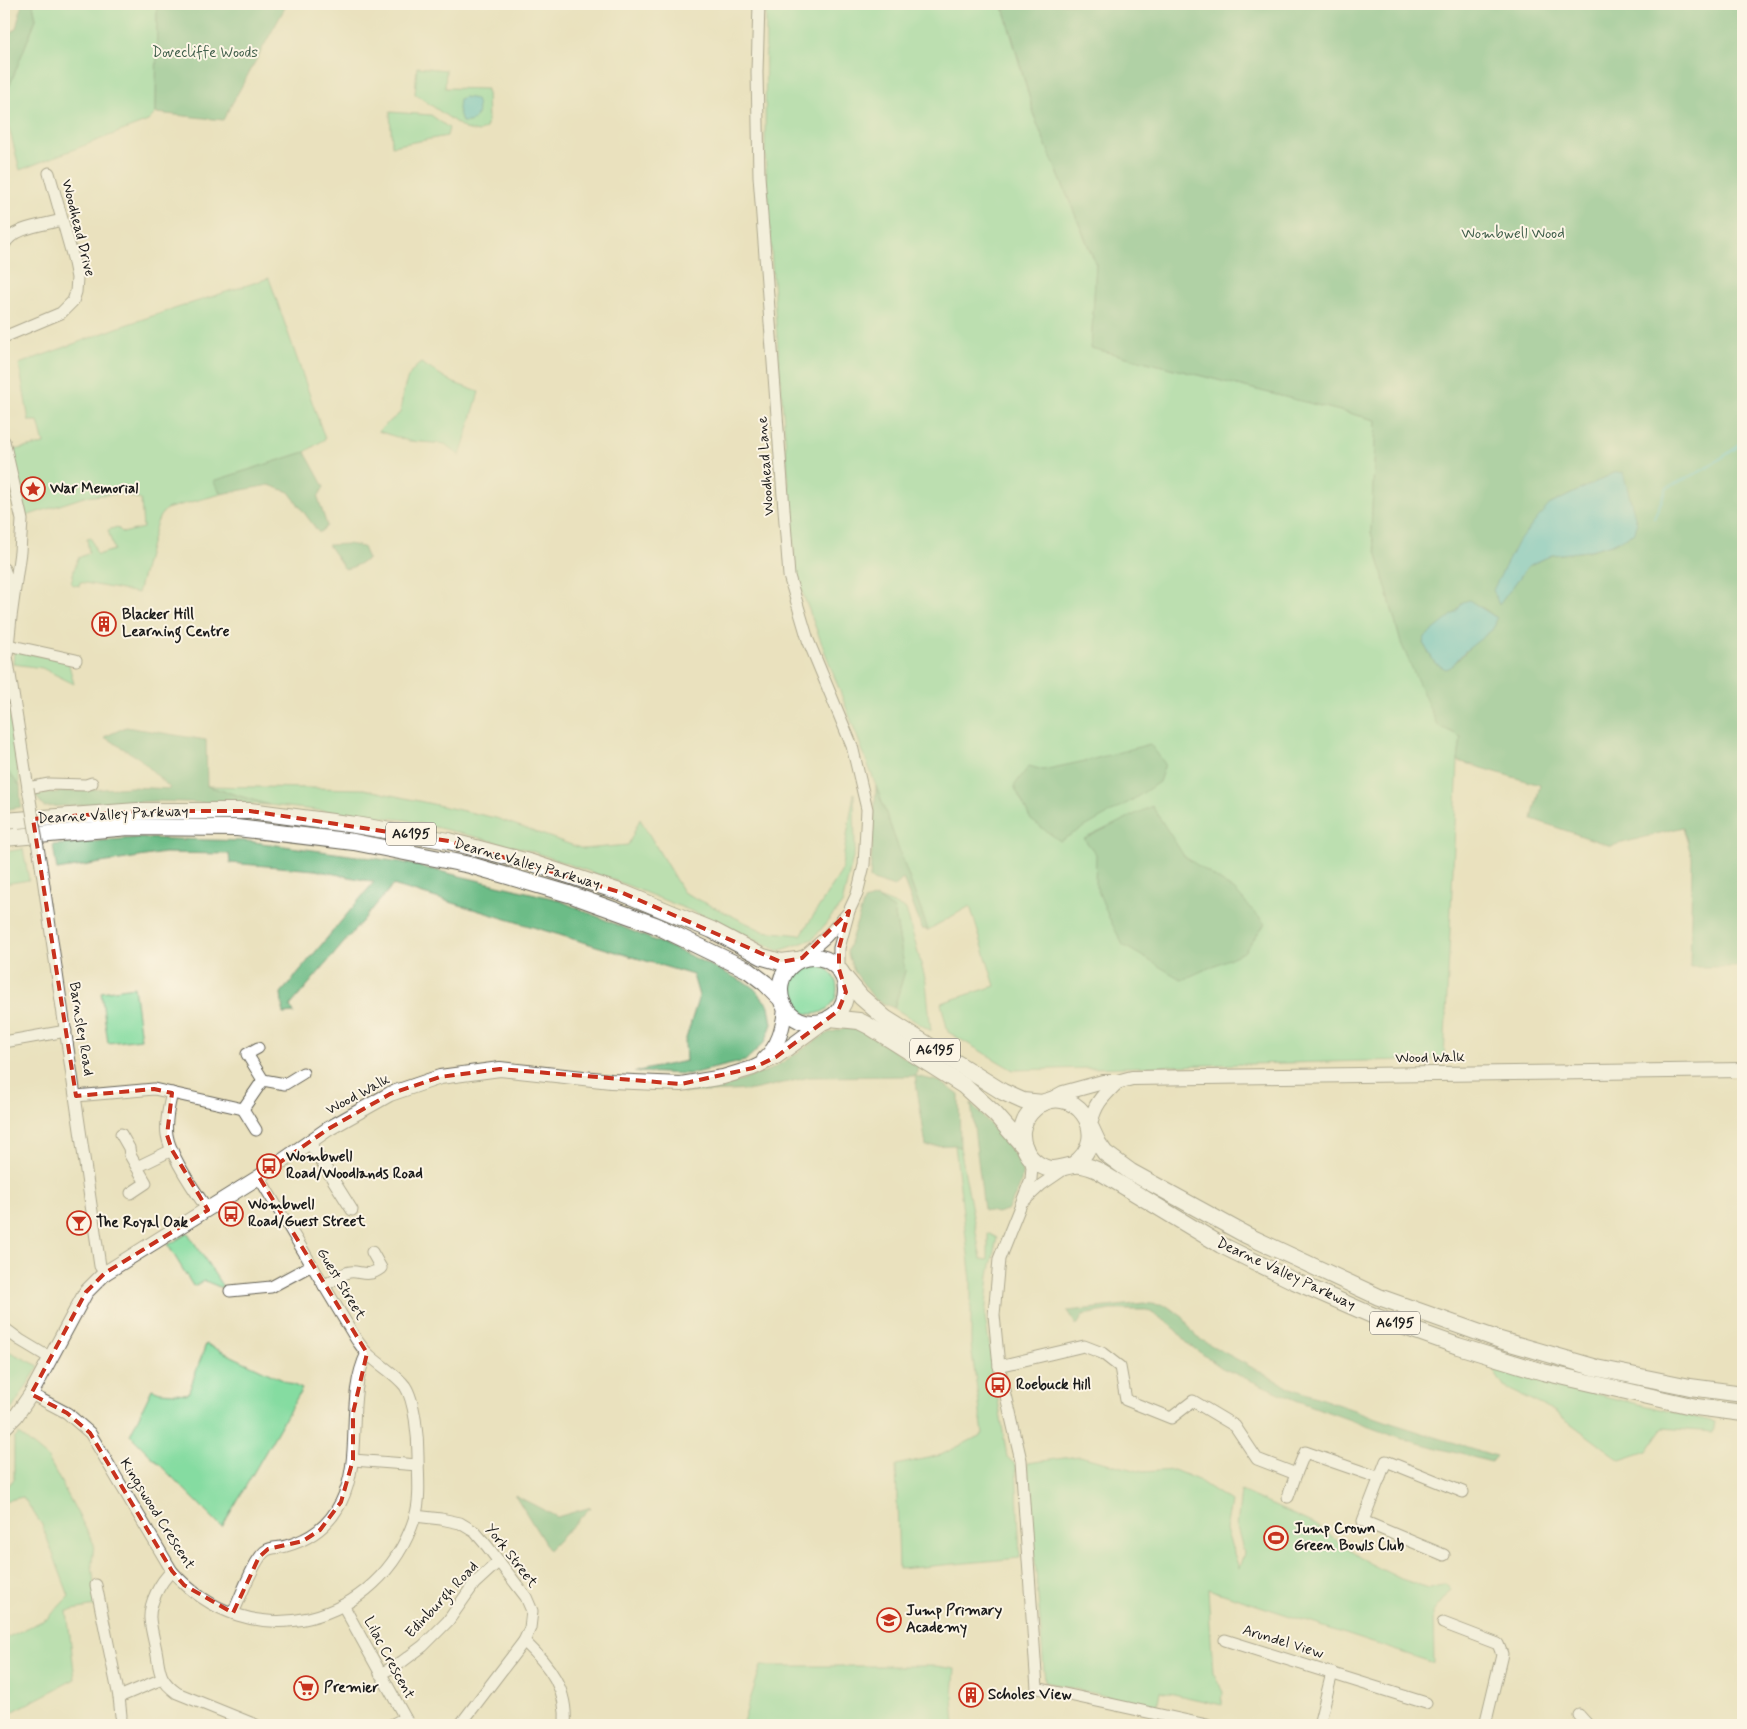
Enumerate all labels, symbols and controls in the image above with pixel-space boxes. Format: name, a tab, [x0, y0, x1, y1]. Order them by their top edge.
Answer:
park label: Dovecliffe Woods	[152, 43, 258, 63]
street label: Woodhead Drive	[56, 177, 100, 279]
park label: Wombwell Wood	[1461, 224, 1565, 244]
street label: Woodhead Lane	[753, 416, 779, 516]
place icon: War Memorial	[20, 476, 46, 502]
place label: War Memorial	[49, 479, 138, 499]
place label: Blacker Hill Learning Centre	[122, 605, 230, 644]
building icon: Blacker Hill Learning Centre	[91, 611, 117, 637]
street label: Dearne Valley Parkway	[37, 801, 189, 829]
road number: A6195	[386, 822, 436, 846]
street label: Dearne Valley Parkway	[452, 834, 603, 894]
street label: Barnsley Road	[64, 981, 98, 1077]
road number: A6195	[910, 1038, 960, 1062]
street label: Wood Walk	[1395, 1047, 1466, 1069]
street label: Wood Walk	[322, 1070, 394, 1120]
place label: Wombwell Road/Woodlands Road	[285, 1147, 423, 1184]
bus stop icon: Wombwell Road/Woodlands Road	[256, 1153, 282, 1179]
place label: Wombwell Road/Guest Street	[247, 1195, 367, 1232]
bus stop icon: Wombwell Road/Guest Street	[218, 1201, 244, 1227]
bar icon: The Royal Oak	[66, 1210, 92, 1236]
place label: The Royal Oak	[96, 1213, 188, 1233]
street label: Dearne Valley Parkway	[1213, 1233, 1359, 1315]
street label: Guest Street	[312, 1244, 370, 1324]
road number: A6195	[1370, 1312, 1420, 1335]
bus stop icon: Roebuck Hill	[985, 1372, 1011, 1398]
place label: Roebuck Hill	[1016, 1375, 1091, 1395]
street label: Kingswood Crescent	[114, 1455, 199, 1574]
place label: Jump Crown Green Bowls Club	[1294, 1519, 1405, 1556]
street label: York Street	[480, 1520, 542, 1592]
sports icon: Jump Crown Green Bowls Club	[1263, 1525, 1289, 1551]
street label: Edinburgh Road	[401, 1557, 484, 1644]
place label: Jump Primary Academy	[906, 1601, 1002, 1638]
school or university icon: Jump Primary Academy	[876, 1607, 902, 1633]
street label: Lilac Crescent	[359, 1613, 419, 1703]
street label: Arundel View	[1240, 1620, 1326, 1664]
supermarket icon: Premier	[293, 1675, 319, 1701]
place label: Premier	[324, 1678, 379, 1698]
building icon: Scholes View	[958, 1682, 984, 1708]
place label: Scholes View	[988, 1685, 1072, 1705]

